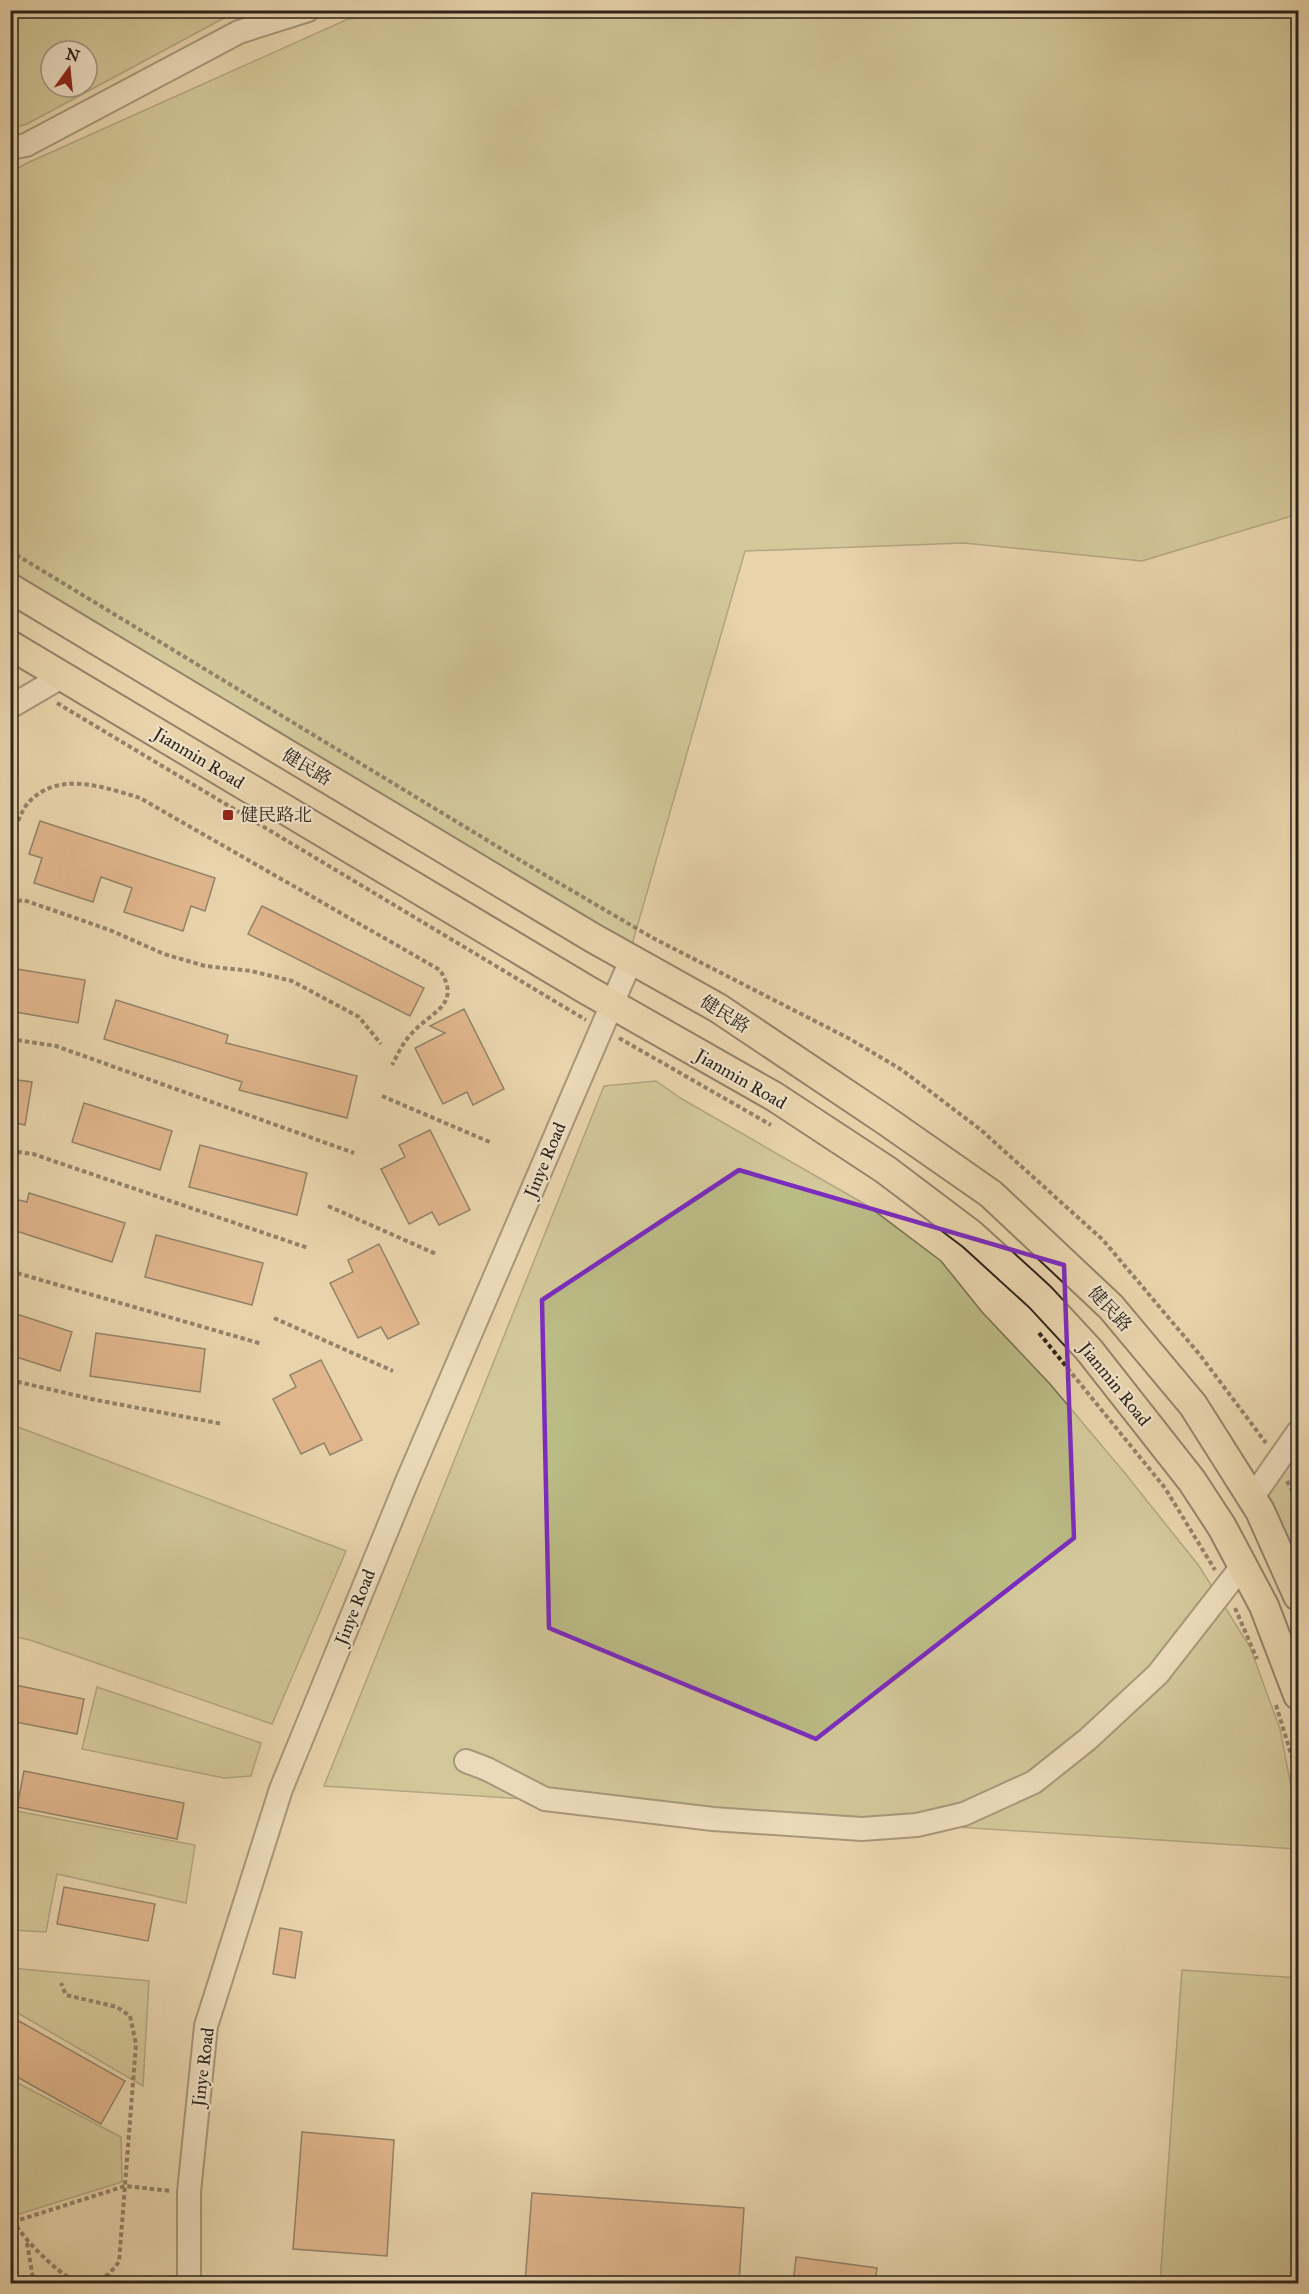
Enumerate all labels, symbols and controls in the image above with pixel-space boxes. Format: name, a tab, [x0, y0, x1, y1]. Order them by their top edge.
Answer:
north arrow	[39, 39, 99, 99]
text: N	[64, 44, 82, 66]
street label: Jianmin Road	[148, 721, 248, 794]
street label: 健民路	[278, 744, 336, 790]
place label: 健民路北	[240, 804, 312, 826]
marker: 健民路北	[221, 808, 235, 822]
street label: 健民路	[696, 990, 754, 1038]
street label: Jianmin Road	[689, 1043, 791, 1115]
street label: Jinye Road	[519, 1119, 572, 1203]
street label: 健民路	[1084, 1282, 1136, 1336]
street label: Jianmin Road	[1072, 1336, 1156, 1431]
street label: Jinye Road	[329, 1566, 381, 1650]
street label: Jinye Road	[187, 2026, 220, 2110]

